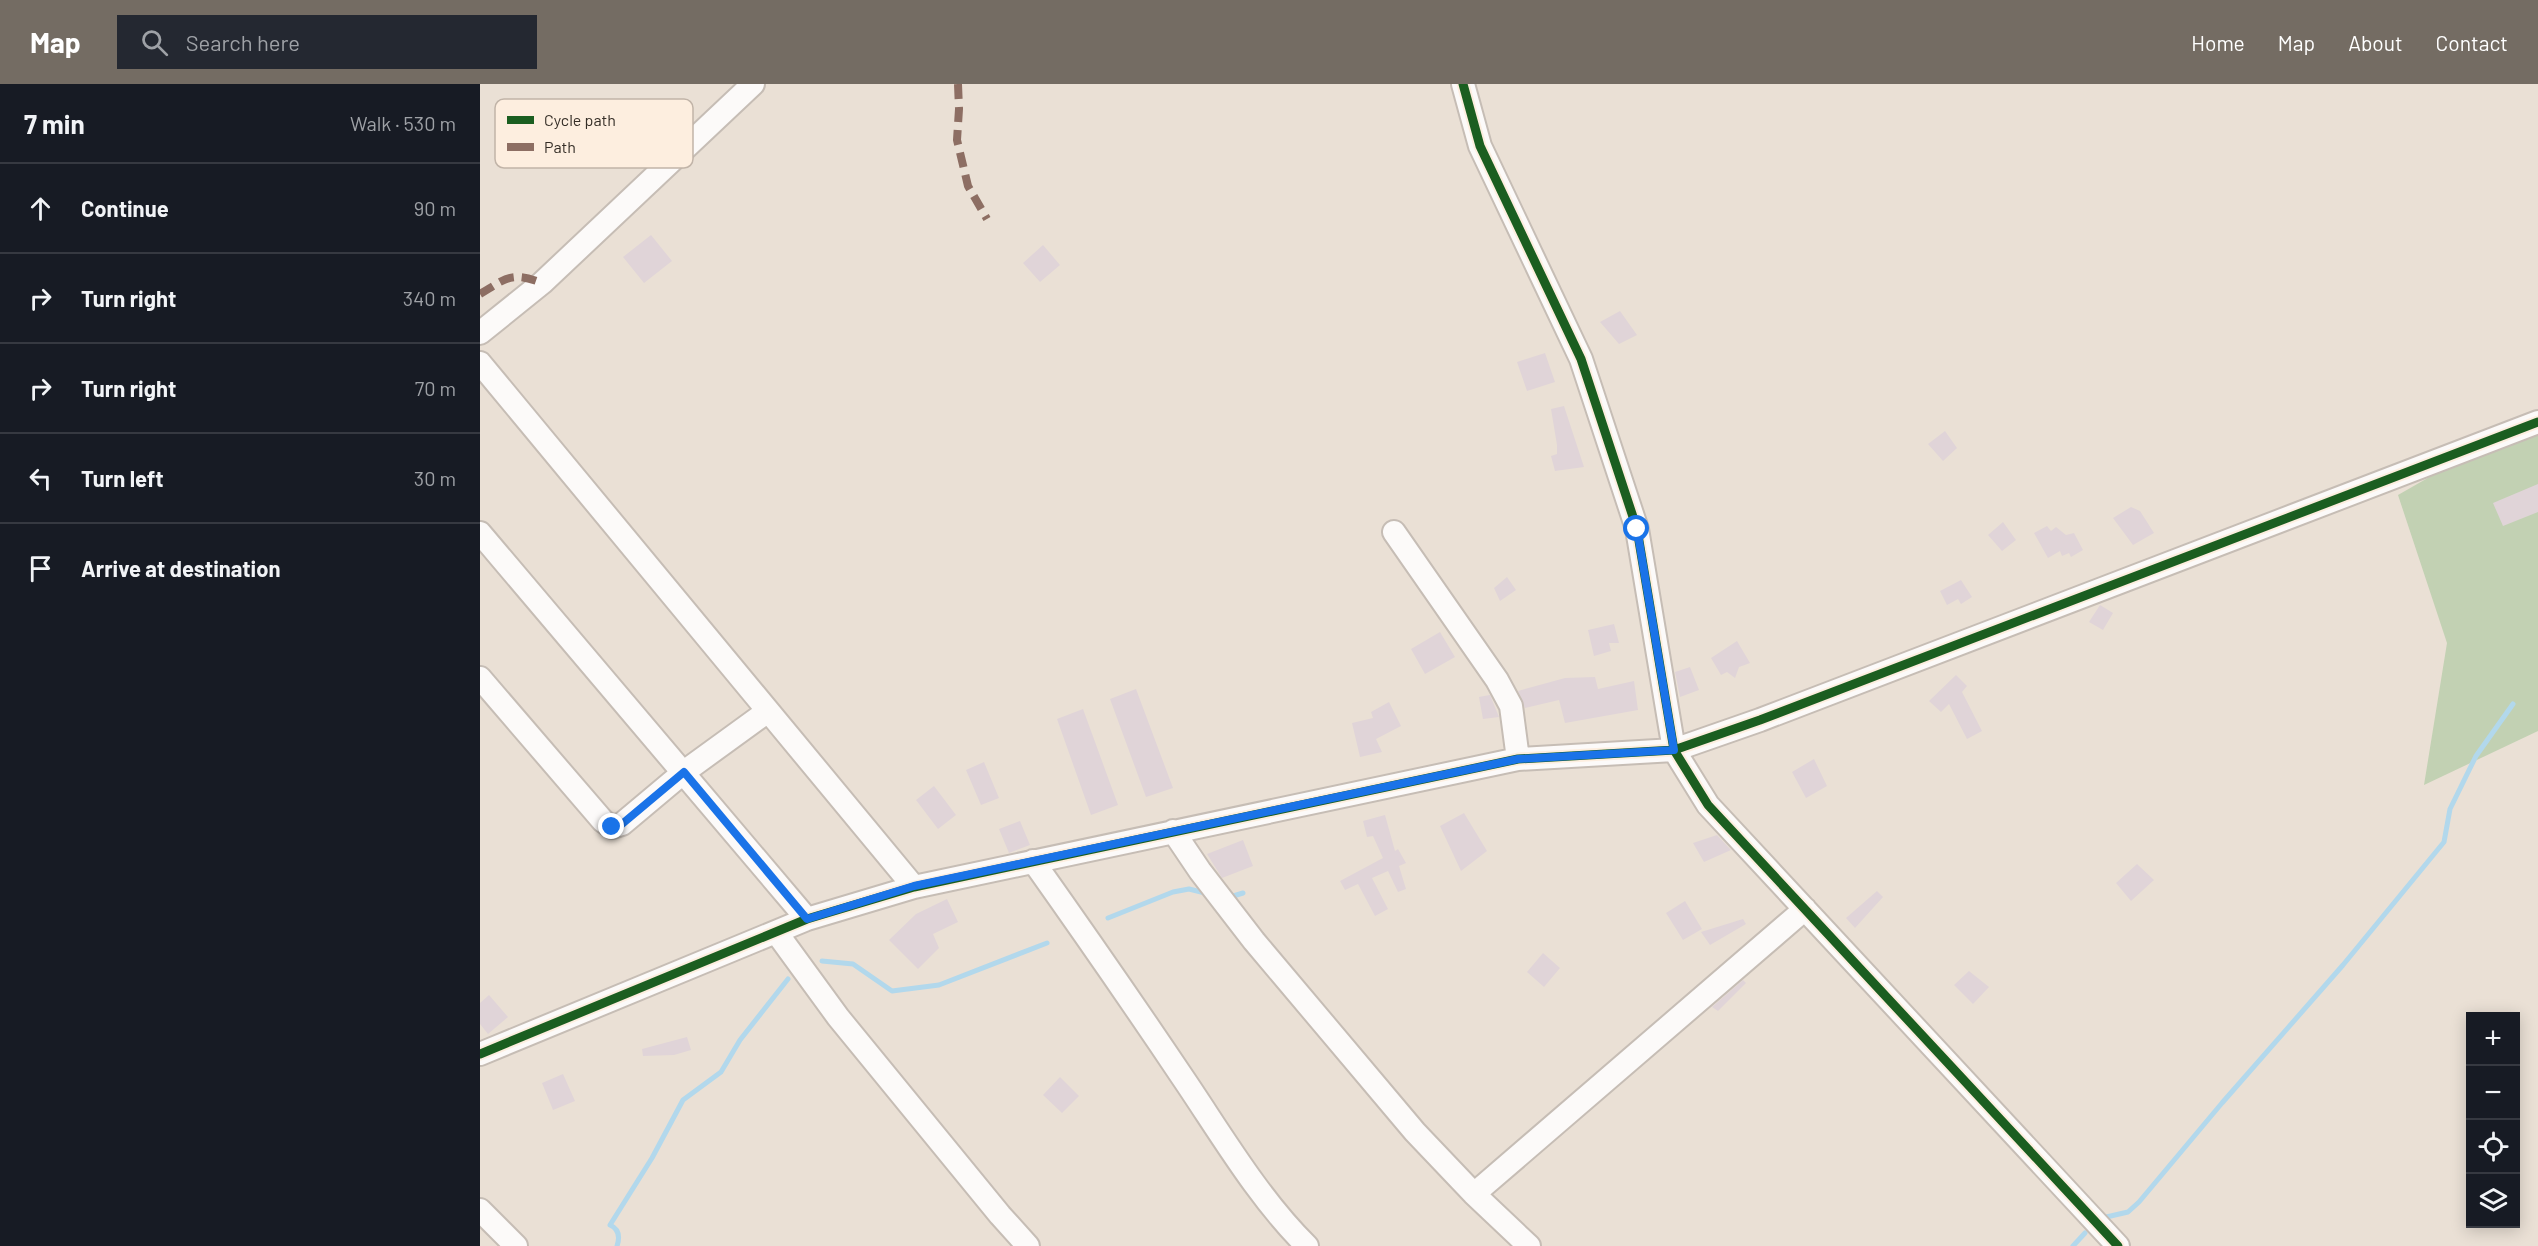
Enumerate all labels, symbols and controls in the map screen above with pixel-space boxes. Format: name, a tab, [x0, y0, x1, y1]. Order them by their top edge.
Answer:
search box	[117, 15, 537, 69]
text: Map	[30, 25, 81, 59]
icon: search	[138, 26, 171, 59]
text: Search here	[186, 29, 300, 55]
text: Home	[2191, 30, 2245, 55]
text: Map	[2278, 30, 2315, 55]
text: About	[2348, 30, 2403, 55]
text: Contact	[2436, 30, 2508, 55]
legend	[495, 99, 693, 168]
text: 7 min	[24, 108, 85, 139]
text: Cycle path	[544, 110, 616, 129]
text: Walk · 530 m	[350, 111, 456, 135]
text: Path	[544, 137, 576, 156]
icon: ahead	[24, 192, 57, 225]
text: Continue	[81, 195, 169, 221]
text: 90 m	[414, 196, 456, 220]
icon: right	[24, 282, 57, 315]
text: Turn right	[81, 285, 176, 311]
text: 340 m	[403, 286, 456, 310]
icon: right	[24, 372, 57, 405]
text: Turn right	[81, 375, 176, 401]
text: 70 m	[415, 376, 456, 400]
icon: left	[24, 462, 57, 495]
text: Turn left	[81, 465, 164, 491]
text: 30 m	[414, 466, 456, 490]
route start	[1623, 515, 1649, 541]
icon: arrive	[24, 552, 57, 585]
text: Arrive at destination	[81, 555, 280, 581]
route end	[598, 813, 624, 839]
map controls	[2466, 1012, 2520, 1228]
button: +	[2466, 1012, 2520, 1066]
button: −	[2466, 1066, 2520, 1120]
button: locate	[2466, 1120, 2520, 1174]
button: layers	[2466, 1174, 2520, 1228]

